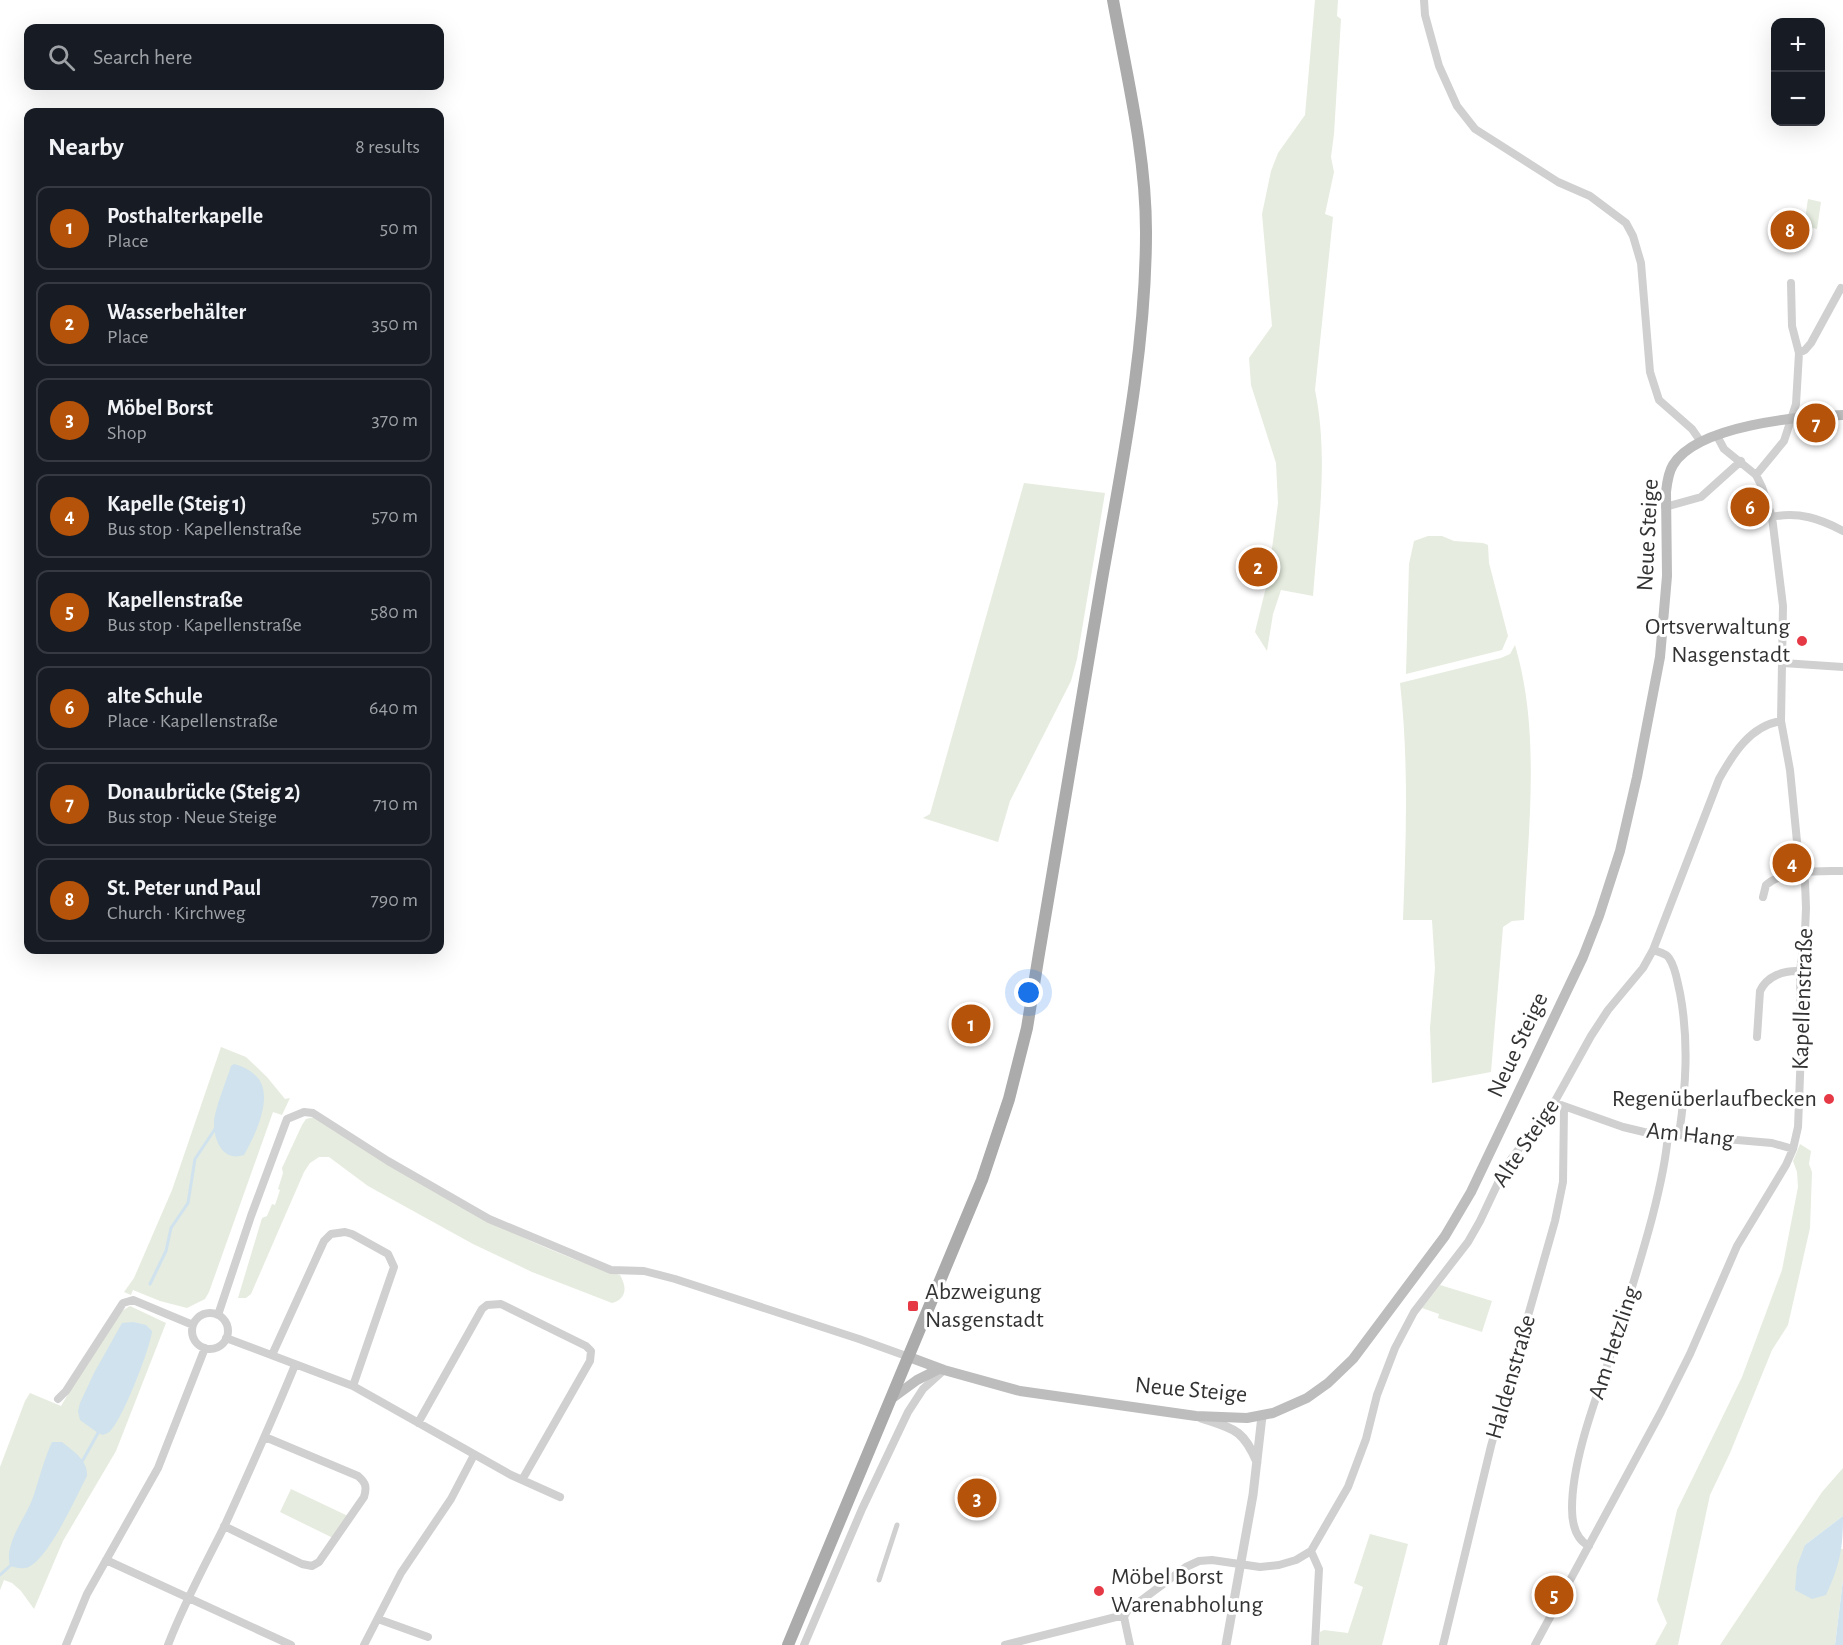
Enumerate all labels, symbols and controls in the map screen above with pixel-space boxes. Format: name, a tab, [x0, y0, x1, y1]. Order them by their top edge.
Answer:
map controls	[1771, 18, 1825, 126]
button: +	[1771, 18, 1825, 72]
search box	[24, 24, 444, 90]
icon: search	[45, 41, 78, 74]
text: Search here	[93, 46, 192, 68]
button: −	[1771, 72, 1825, 126]
text: Nearby	[48, 134, 124, 160]
text: 8 results	[355, 137, 420, 157]
text: Posthalterkapelle	[107, 205, 263, 227]
pin: 8	[1770, 208, 1810, 252]
text: 1	[66, 218, 73, 238]
text: 50 m	[380, 218, 418, 238]
text: Place	[107, 231, 148, 251]
text: Wasserbehälter	[107, 301, 246, 323]
text: 2	[65, 314, 74, 334]
text: 350 m	[372, 314, 418, 334]
text: Place	[107, 327, 148, 347]
text: Möbel Borst	[107, 397, 213, 419]
pin: 7	[1796, 400, 1836, 446]
text: 3	[65, 410, 74, 430]
text: 370 m	[372, 410, 418, 430]
text: Shop	[107, 423, 147, 443]
street label: Neue Steige	[1633, 478, 1663, 592]
pin: 6	[1730, 484, 1770, 530]
text: Kapelle (Steig 1)	[107, 493, 247, 515]
text: 4	[64, 506, 75, 526]
text: 570 m	[371, 506, 418, 526]
text: Bus stop · Kapellenstraße	[107, 519, 302, 539]
pin: 2	[1238, 544, 1278, 590]
text: Kapellenstraße	[107, 589, 243, 611]
text: 5	[65, 602, 74, 622]
text: 580 m	[370, 602, 418, 622]
text: Bus stop · Kapellenstraße	[107, 615, 302, 635]
place label: Ortsverwaltung Nasgenstadt	[1645, 615, 1790, 667]
marker: Ortsverwaltung Nasgenstadt	[1795, 634, 1809, 648]
text: alte Schule	[107, 685, 203, 707]
text: 6	[65, 698, 74, 718]
text: 640 m	[369, 698, 418, 718]
text: Place · Kapellenstraße	[107, 711, 278, 731]
text: Donaubrücke (Steig 2)	[107, 781, 301, 803]
text: 7	[65, 794, 74, 814]
text: 710 m	[373, 794, 418, 814]
text: Bus stop · Neue Steige	[107, 807, 277, 827]
pin: 4	[1772, 840, 1812, 886]
text: St. Peter und Paul	[107, 877, 261, 899]
text: 8	[65, 890, 74, 910]
text: 790 m	[370, 890, 418, 910]
text: Church · Kirchweg	[107, 903, 245, 923]
street label: Kapellenstraße	[1789, 928, 1817, 1070]
your location	[1014, 978, 1043, 1007]
street label: Neue Steige	[1483, 989, 1553, 1101]
pin: 1	[952, 1002, 990, 1046]
place label: Regenüberlaufbecken	[1612, 1087, 1817, 1111]
marker: Regenüberlaufbecken	[1822, 1092, 1836, 1106]
street label: Alte Steige	[1488, 1095, 1564, 1191]
street label: Am Hang	[1645, 1118, 1735, 1152]
place label: Abzweigung Nasgenstadt	[925, 1280, 1044, 1332]
street label: Am Hetzling	[1584, 1283, 1644, 1402]
marker: Abzweigung Nasgenstadt	[906, 1299, 920, 1313]
street label: Haldenstraße	[1482, 1312, 1540, 1442]
street label: Neue Steige	[1134, 1373, 1248, 1407]
pin: 3	[958, 1476, 996, 1520]
place label: Möbel Borst Warenabholung	[1111, 1565, 1263, 1617]
pin: 5	[1534, 1572, 1574, 1618]
marker: Möbel Borst Warenabholung	[1092, 1584, 1106, 1598]

